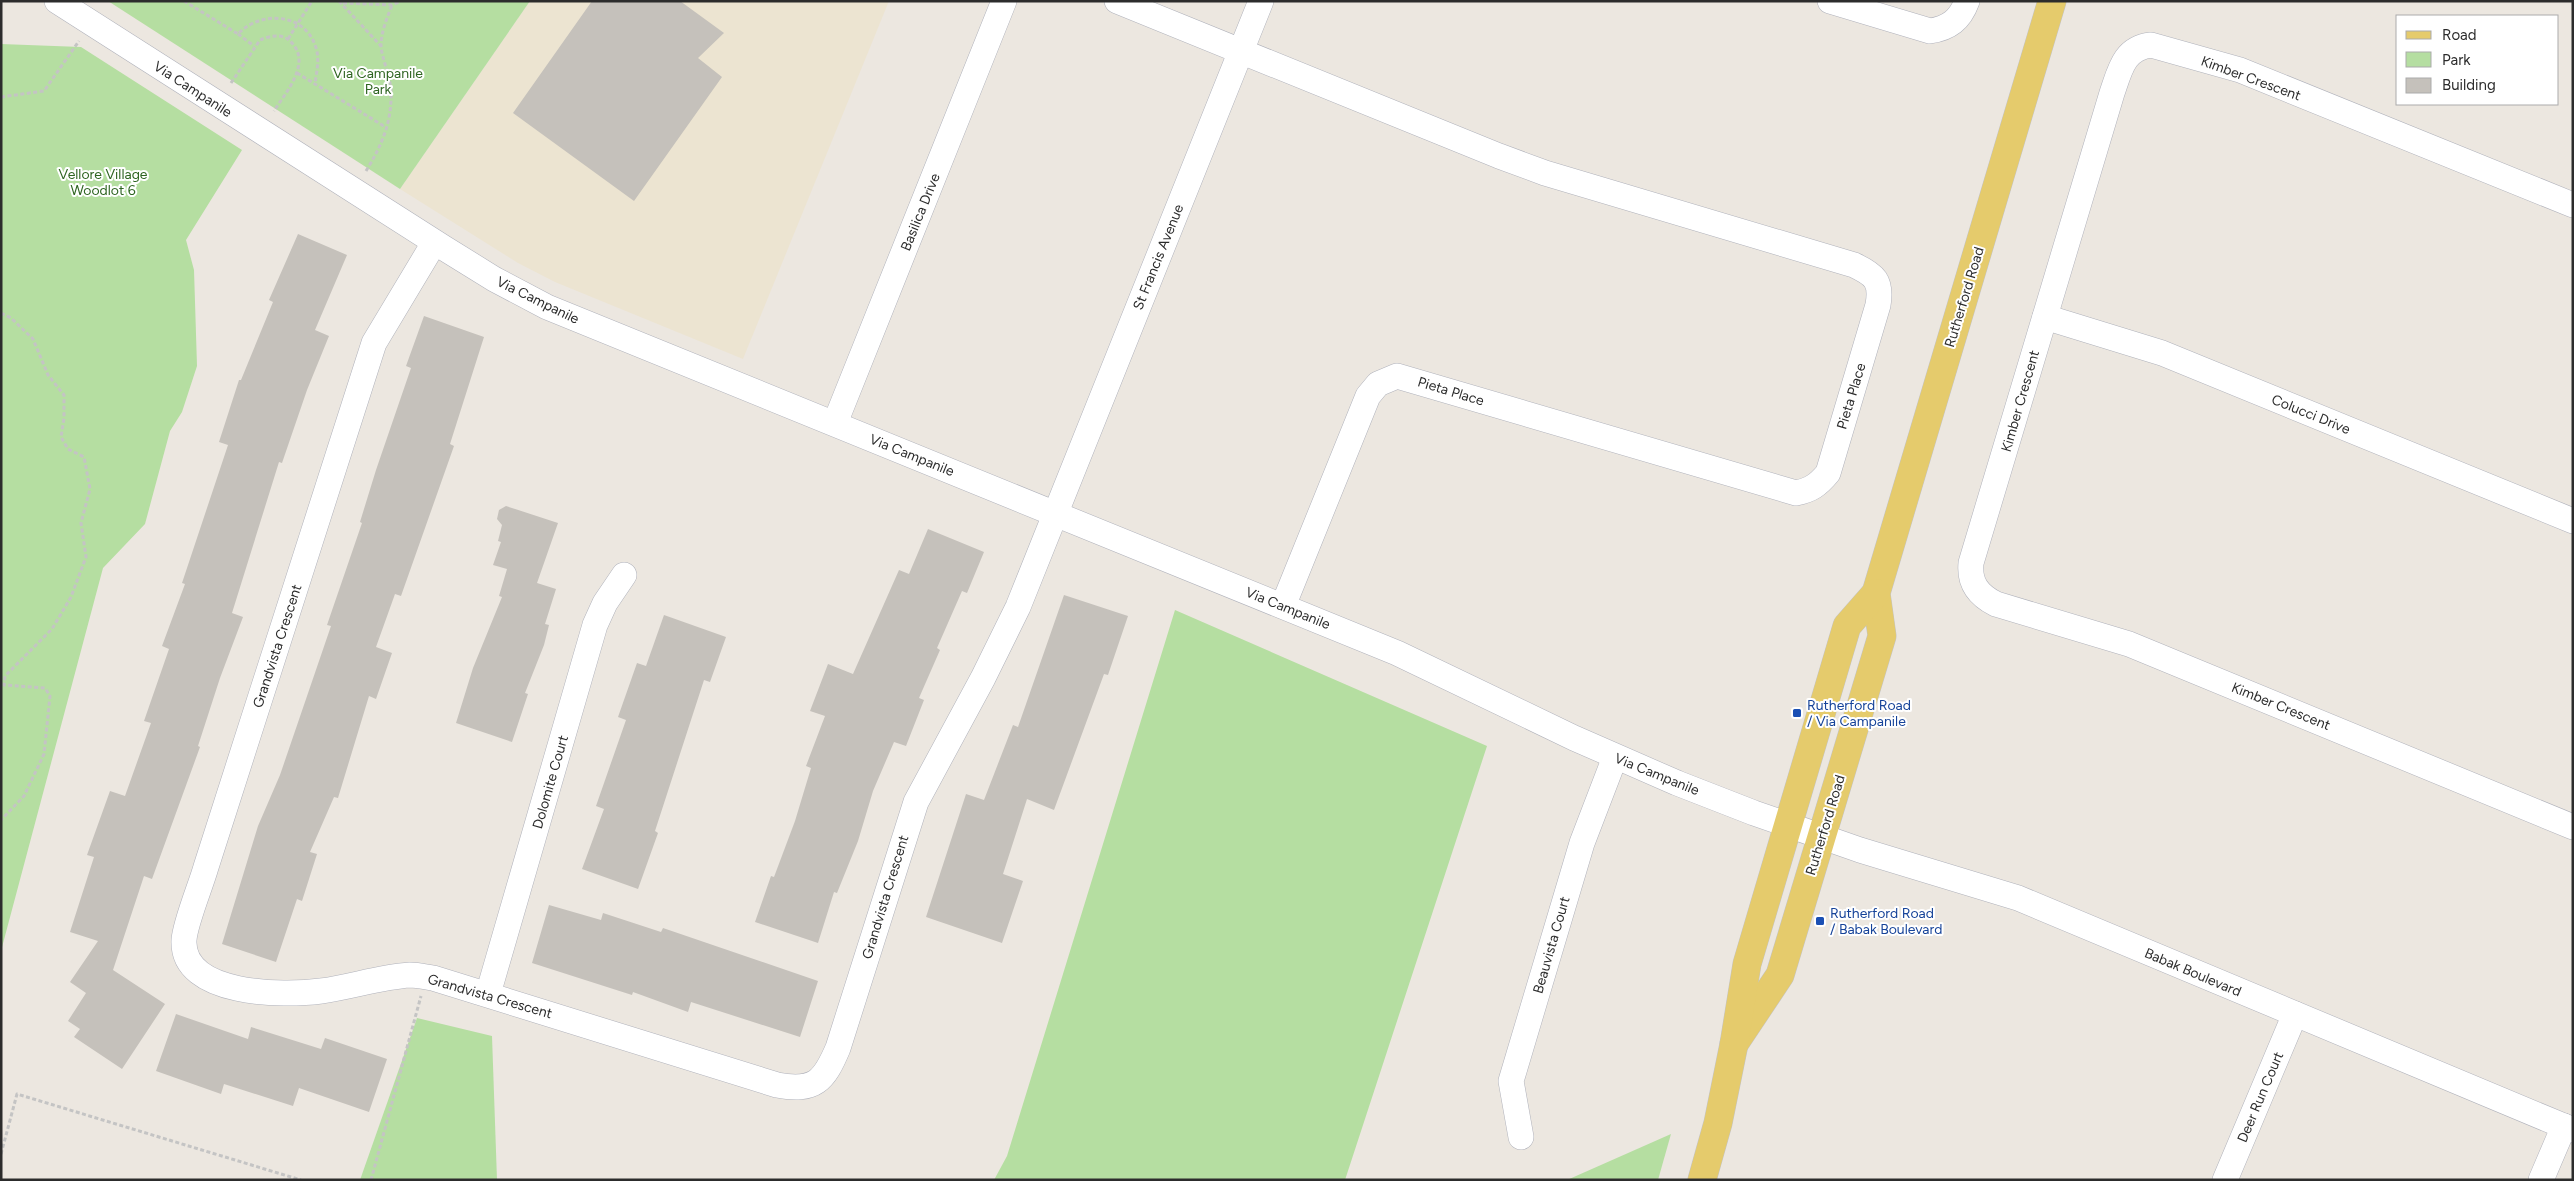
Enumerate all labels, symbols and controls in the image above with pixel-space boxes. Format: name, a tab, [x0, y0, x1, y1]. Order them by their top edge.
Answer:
legend	[2396, 15, 2559, 105]
text: Road	[2442, 26, 2477, 44]
text: Park	[2442, 51, 2471, 69]
street label: Kimber Crescent	[2199, 53, 2303, 104]
street label: Via Campanile	[150, 58, 235, 121]
park label: Via Campanile Park	[333, 65, 423, 98]
text: Building	[2442, 76, 2496, 94]
park label: Vellore Village Woodlot 6	[58, 166, 148, 199]
street label: Basilica Drive	[897, 171, 944, 254]
street label: St Francis Avenue	[1129, 201, 1188, 313]
street label: Rutherford Road	[1941, 245, 1988, 349]
street label: Via Campanile	[494, 273, 582, 328]
street label: Kimber Crescent	[1998, 348, 2043, 454]
street label: Pieta Place	[1833, 361, 1870, 431]
street label: Pieta Place	[1416, 373, 1486, 410]
street label: Colucci Drive	[2269, 391, 2353, 438]
street label: Via Campanile	[867, 431, 957, 480]
street label: Grandvista Crescent	[249, 582, 305, 710]
street label: Via Campanile	[1243, 584, 1333, 633]
street label: Kimber Crescent	[2229, 679, 2333, 734]
place label: Rutherford Road / Via Campanile	[1807, 697, 1911, 730]
marker: Rutherford Road / Via Campanile	[1791, 707, 1803, 719]
street label: Dolomite Court	[529, 733, 572, 831]
street label: Via Campanile	[1612, 750, 1702, 799]
street label: Rutherford Road	[1802, 773, 1849, 877]
street label: Grandvista Crescent	[859, 833, 912, 961]
street label: Beauvista Court	[1530, 895, 1573, 996]
place label: Rutherford Road / Babak Boulevard	[1830, 905, 1942, 938]
marker: Rutherford Road / Babak Boulevard	[1814, 915, 1826, 927]
street label: Babak Boulevard	[2142, 944, 2244, 1001]
street label: Grandvista Crescent	[426, 971, 554, 1022]
street label: Deer Run Court	[2234, 1049, 2287, 1145]

